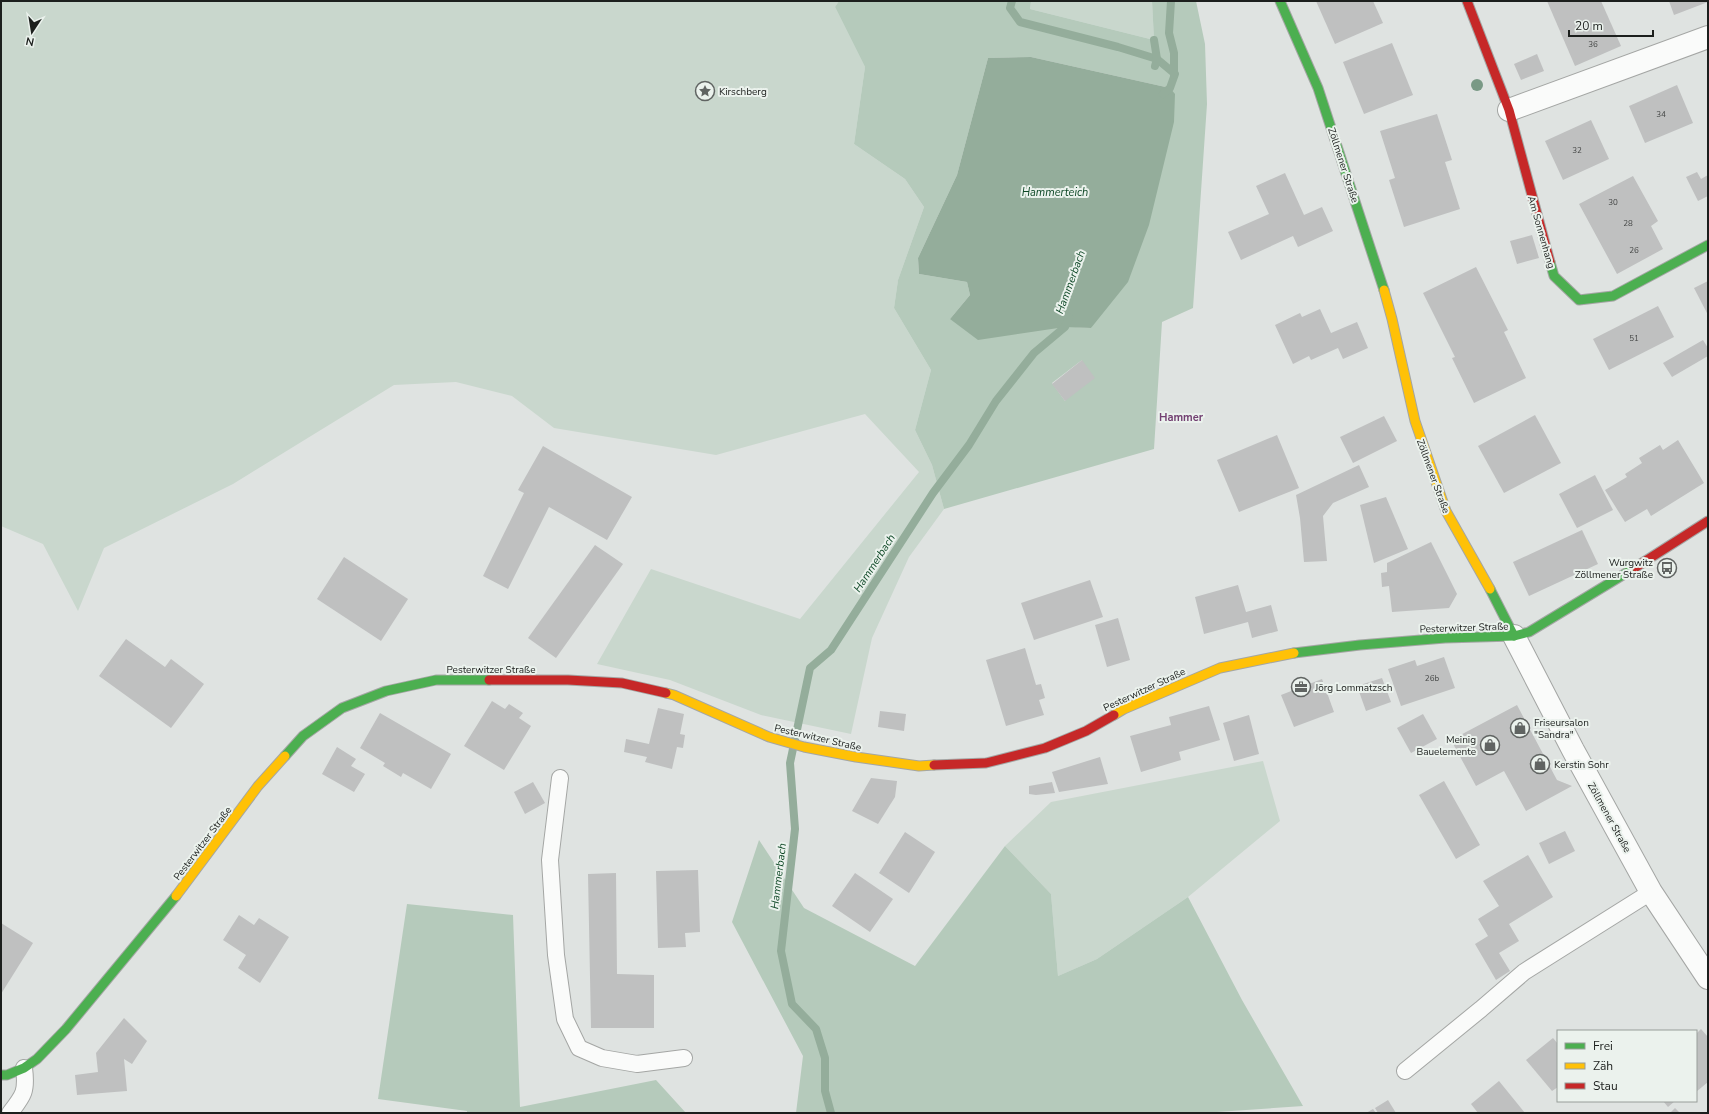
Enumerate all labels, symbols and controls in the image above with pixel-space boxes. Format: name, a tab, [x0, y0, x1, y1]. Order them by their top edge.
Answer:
north arrow	[12, 12, 52, 52]
scale bar	[1569, 12, 1653, 38]
text: 20 m	[1575, 18, 1603, 34]
text: N	[24, 33, 36, 49]
house number: 36	[1588, 39, 1598, 50]
place icon: Kirschberg	[694, 80, 716, 102]
place label: Kirschberg	[719, 85, 767, 99]
house number: 34	[1656, 109, 1666, 120]
street label: Zöllmener Straße	[1324, 126, 1362, 205]
house number: 32	[1572, 145, 1582, 156]
water label: Hammerteich	[1022, 185, 1088, 200]
street label: Am Sonnenhang	[1524, 194, 1558, 270]
house number: 30	[1608, 197, 1618, 208]
house number: 28	[1623, 218, 1633, 229]
house number: 26	[1629, 245, 1639, 256]
water label: Hammerbach	[1052, 248, 1089, 316]
house number: 51	[1629, 333, 1639, 344]
district label: Hammer	[1159, 410, 1204, 425]
street label: Zöllmener Straße	[1413, 437, 1453, 515]
water label: Hammerbach	[850, 531, 899, 595]
place label: Wurgwitz Zöllmener Straße	[1575, 556, 1653, 582]
bus stop icon: Wurgwitz Zöllmener Straße	[1656, 557, 1678, 579]
street label: Pesterwitzer Straße	[1419, 619, 1509, 637]
street label: Pesterwitzer Straße	[446, 663, 536, 677]
street label: Pesterwitzer Straße	[1101, 665, 1188, 715]
house number: 26b	[1425, 673, 1439, 684]
office icon: Jörg Lommatzsch	[1290, 676, 1312, 698]
place label: Jörg Lommatzsch	[1314, 681, 1392, 695]
place label: Friseursalon "Sandra"	[1534, 716, 1589, 742]
shop icon: Friseursalon "Sandra"	[1509, 717, 1531, 739]
street label: Pesterwitzer Straße	[773, 721, 863, 755]
place label: Meinig Bauelemente	[1416, 733, 1476, 759]
shop icon: Meinig Bauelemente	[1479, 734, 1501, 756]
shop icon: Kerstin Sohr	[1529, 753, 1551, 775]
place label: Kerstin Sohr	[1554, 758, 1609, 772]
street label: Zöllmener Straße	[1584, 780, 1634, 855]
street label: Pesterwitzer Straße	[170, 804, 235, 883]
water label: Hammerbach	[767, 842, 790, 910]
legend	[1557, 1030, 1697, 1102]
text: Frei	[1593, 1038, 1613, 1054]
text: Zäh	[1593, 1058, 1613, 1074]
text: Stau	[1593, 1078, 1618, 1094]

